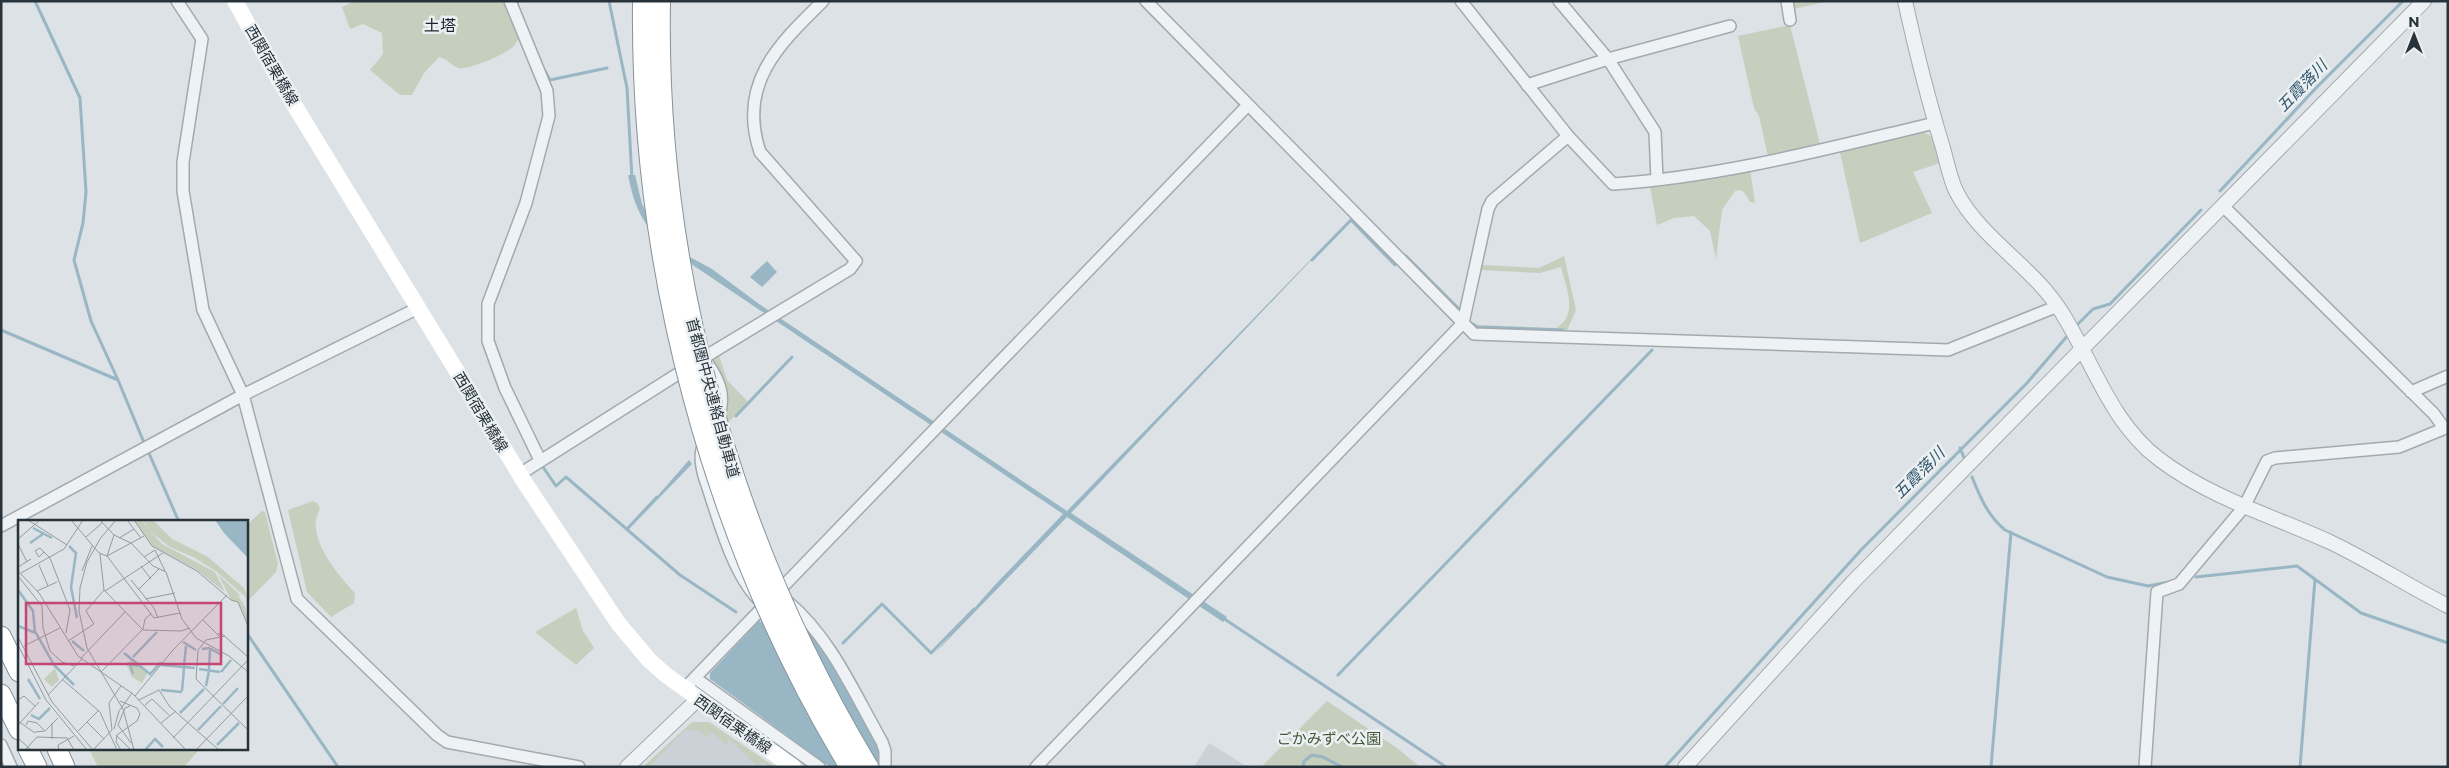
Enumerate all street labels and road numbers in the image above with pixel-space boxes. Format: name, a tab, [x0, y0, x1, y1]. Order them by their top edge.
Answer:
street label: 西関宿栗橋線	[241, 21, 303, 109]
street label: 首都圏中央連絡自動車道	[682, 316, 744, 480]
street label: 西関宿栗橋線	[450, 369, 512, 455]
street label: 西関宿栗橋線	[691, 690, 775, 758]

